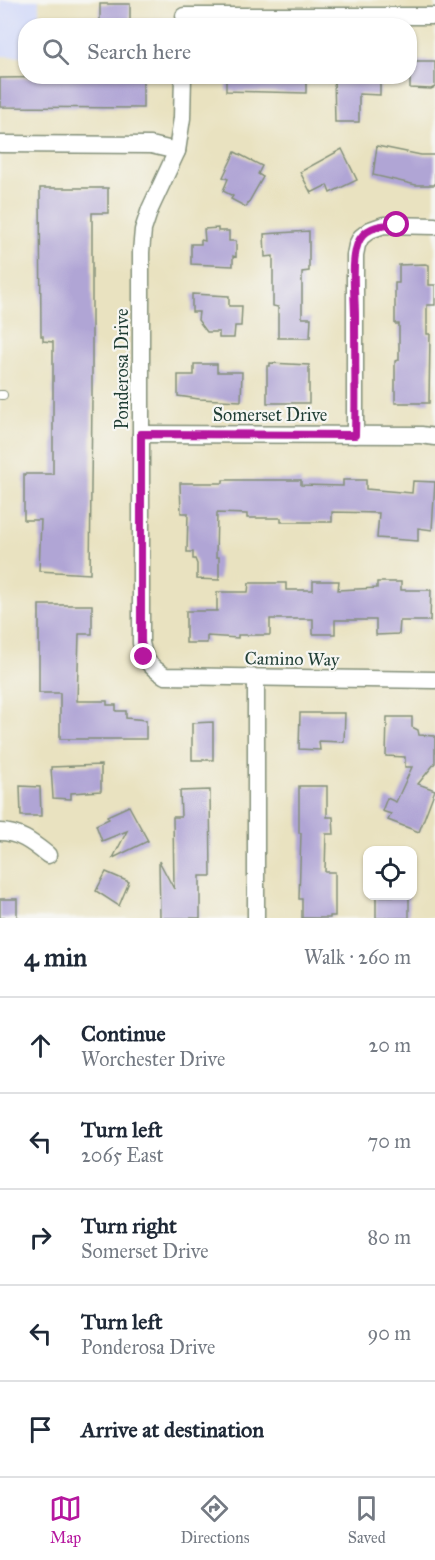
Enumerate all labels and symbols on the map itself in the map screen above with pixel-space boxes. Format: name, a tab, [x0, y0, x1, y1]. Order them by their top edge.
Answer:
route start	[383, 211, 409, 237]
street label: Ponderosa Drive	[111, 309, 133, 429]
street label: Somerset Drive	[213, 404, 327, 426]
route end	[130, 643, 156, 669]
street label: Camino Way	[244, 647, 340, 671]

